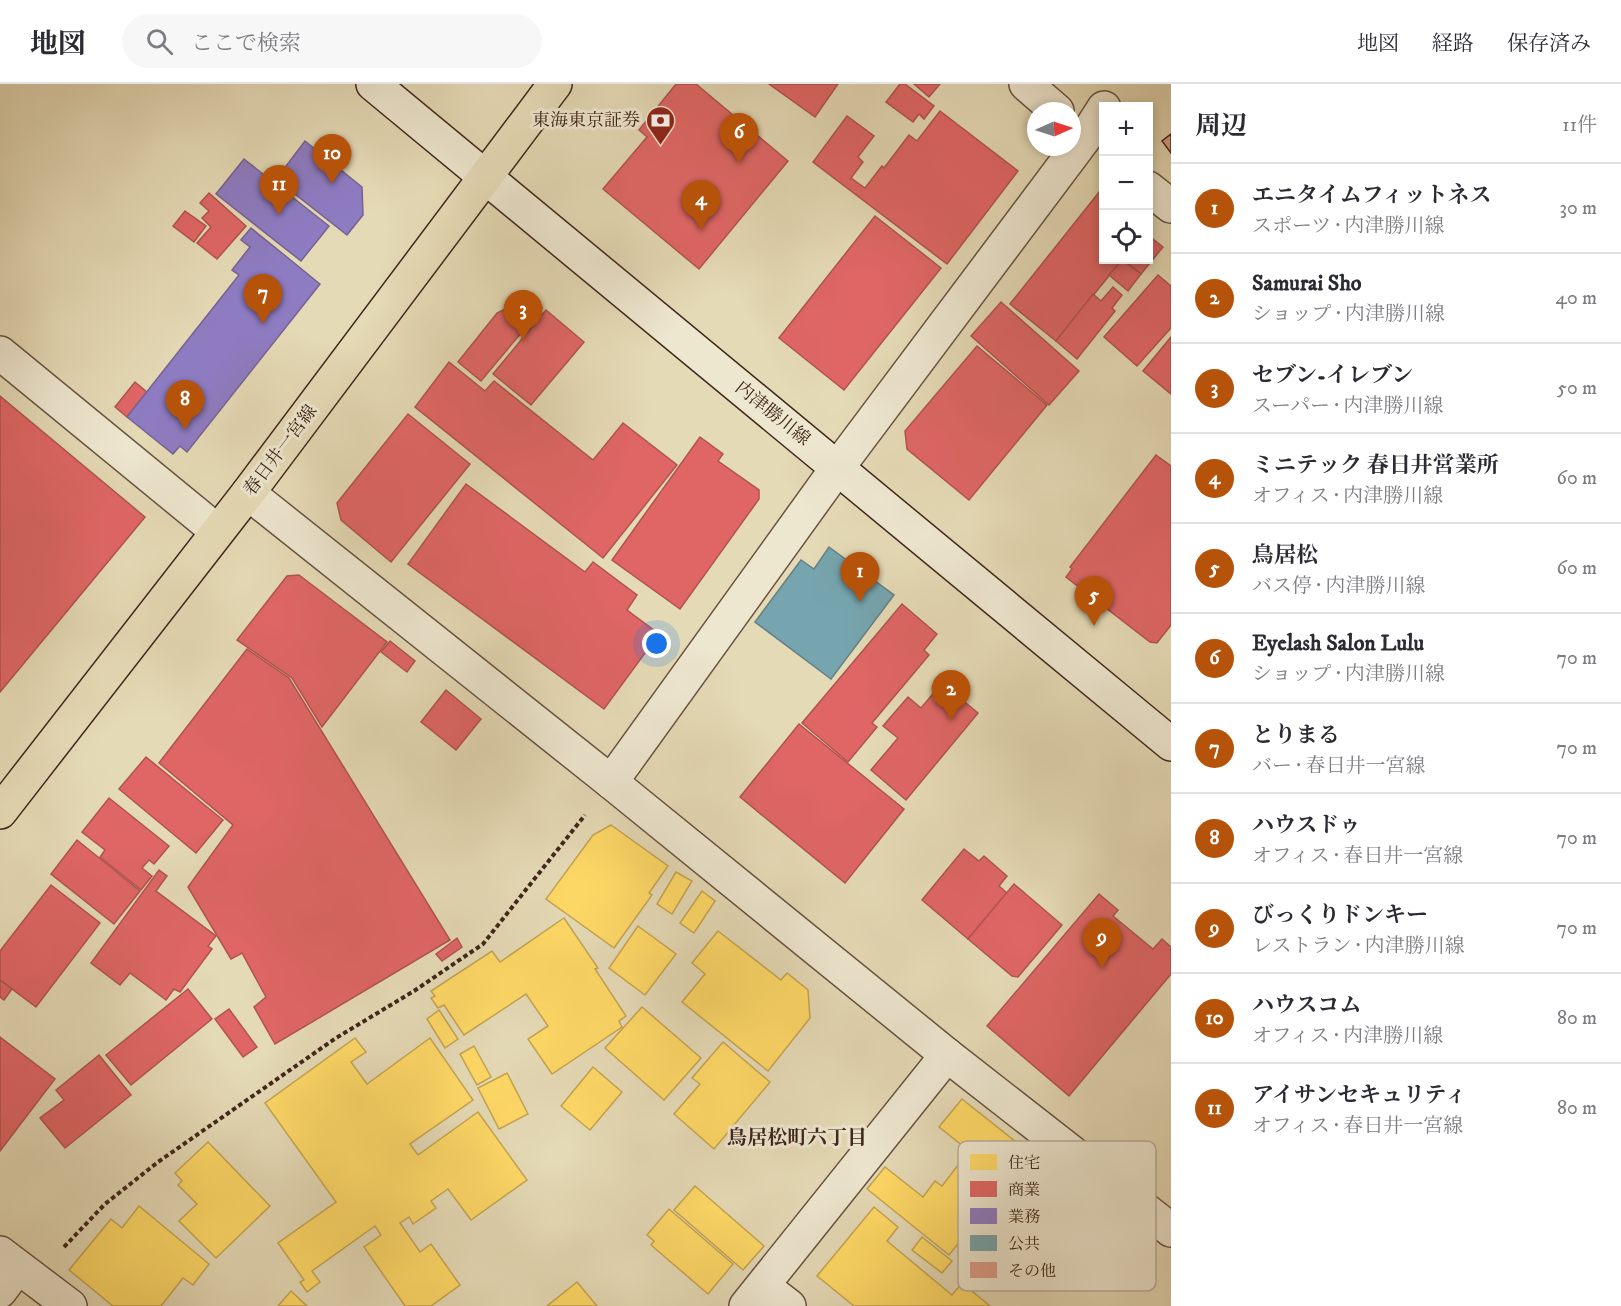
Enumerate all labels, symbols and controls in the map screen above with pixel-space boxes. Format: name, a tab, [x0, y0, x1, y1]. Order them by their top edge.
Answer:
search box	[122, 14, 542, 68]
icon: search	[143, 25, 176, 58]
text: 地図	[30, 27, 86, 62]
text: ここで検索	[191, 30, 301, 57]
text: 地図	[1357, 31, 1399, 57]
text: 経路	[1432, 31, 1474, 57]
text: 保存済み	[1507, 31, 1591, 57]
north arrow	[1027, 102, 1081, 156]
map controls	[1099, 102, 1153, 264]
button: +	[1099, 102, 1153, 156]
bank icon: 東海東京証券	[645, 104, 677, 146]
place label: 東海東京証券	[532, 110, 640, 132]
text: 周辺	[1195, 110, 1247, 143]
pin: 6	[720, 113, 758, 163]
text: 11件	[1562, 113, 1597, 138]
pin: 10	[312, 135, 352, 184]
button: −	[1099, 156, 1153, 210]
pin: 11	[260, 166, 298, 215]
pin: 4	[682, 180, 720, 230]
text: エニタイムフィットネス	[1252, 182, 1492, 209]
text: 1	[1211, 196, 1218, 221]
text: 30 m	[1559, 196, 1597, 221]
button: locate	[1099, 210, 1153, 264]
text: スポーツ · 内津勝川線	[1252, 214, 1445, 239]
text: Samurai Sho	[1252, 270, 1362, 297]
pin: 7	[244, 274, 282, 324]
text: 2	[1210, 286, 1219, 311]
text: 40 m	[1555, 286, 1597, 311]
pin: 3	[504, 290, 542, 340]
text: ショップ · 内津勝川線	[1252, 302, 1445, 327]
text: セブン-イレブン	[1252, 362, 1413, 389]
text: 3	[1211, 376, 1218, 401]
text: 50 m	[1557, 376, 1597, 401]
street label: 内津勝川線	[730, 377, 814, 451]
pin: 8	[166, 380, 204, 430]
text: スーパー · 内津勝川線	[1252, 394, 1443, 419]
street label: 春日井一宮線	[240, 401, 322, 500]
text: ミニテック 春日井営業所	[1252, 452, 1499, 479]
text: 4	[1209, 466, 1220, 491]
text: 60 m	[1557, 466, 1597, 491]
text: オフィス · 内津勝川線	[1252, 484, 1443, 509]
text: 鳥居松	[1252, 542, 1318, 569]
pin: 1	[840, 552, 880, 602]
text: 5	[1210, 556, 1219, 581]
text: 60 m	[1557, 556, 1597, 581]
text: バス停 · 内津勝川線	[1252, 574, 1425, 599]
pin: 5	[1074, 576, 1114, 626]
your location	[642, 629, 671, 658]
text: Eyelash Salon Lulu	[1252, 630, 1424, 657]
text: 6	[1209, 646, 1220, 671]
text: 70 m	[1556, 646, 1597, 671]
text: ショップ · 内津勝川線	[1252, 662, 1445, 687]
pin: 2	[932, 670, 970, 720]
text: とりまる	[1252, 722, 1340, 749]
text: 7	[1209, 736, 1220, 761]
text: 70 m	[1556, 736, 1597, 761]
text: バー · 春日井一宮線	[1252, 754, 1425, 779]
text: ハウスドゥ	[1252, 812, 1361, 839]
text: 8	[1209, 826, 1220, 851]
text: 70 m	[1556, 826, 1597, 851]
text: オフィス · 春日井一宮線	[1252, 844, 1463, 869]
text: びっくりドンキー	[1252, 902, 1428, 929]
text: 9	[1210, 916, 1219, 941]
text: 70 m	[1556, 916, 1597, 941]
pin: 9	[1082, 918, 1122, 968]
text: レストラン · 内津勝川線	[1252, 934, 1465, 959]
text: ハウスコム	[1252, 992, 1361, 1019]
text: 10	[1205, 1006, 1224, 1031]
text: 80 m	[1557, 1006, 1597, 1031]
text: オフィス · 内津勝川線	[1252, 1024, 1443, 1049]
text: アイサンセキュリティ	[1252, 1082, 1467, 1109]
text: 11	[1207, 1096, 1222, 1121]
text: 80 m	[1557, 1096, 1597, 1121]
text: オフィス · 春日井一宮線	[1252, 1114, 1463, 1139]
district label: 鳥居松町六丁目	[727, 1126, 867, 1151]
legend	[958, 1141, 1156, 1291]
text: 住宅	[1008, 1153, 1040, 1173]
text: 商業	[1008, 1180, 1040, 1200]
text: 業務	[1008, 1207, 1040, 1227]
text: 公共	[1008, 1234, 1040, 1254]
text: その他	[1008, 1261, 1056, 1281]

